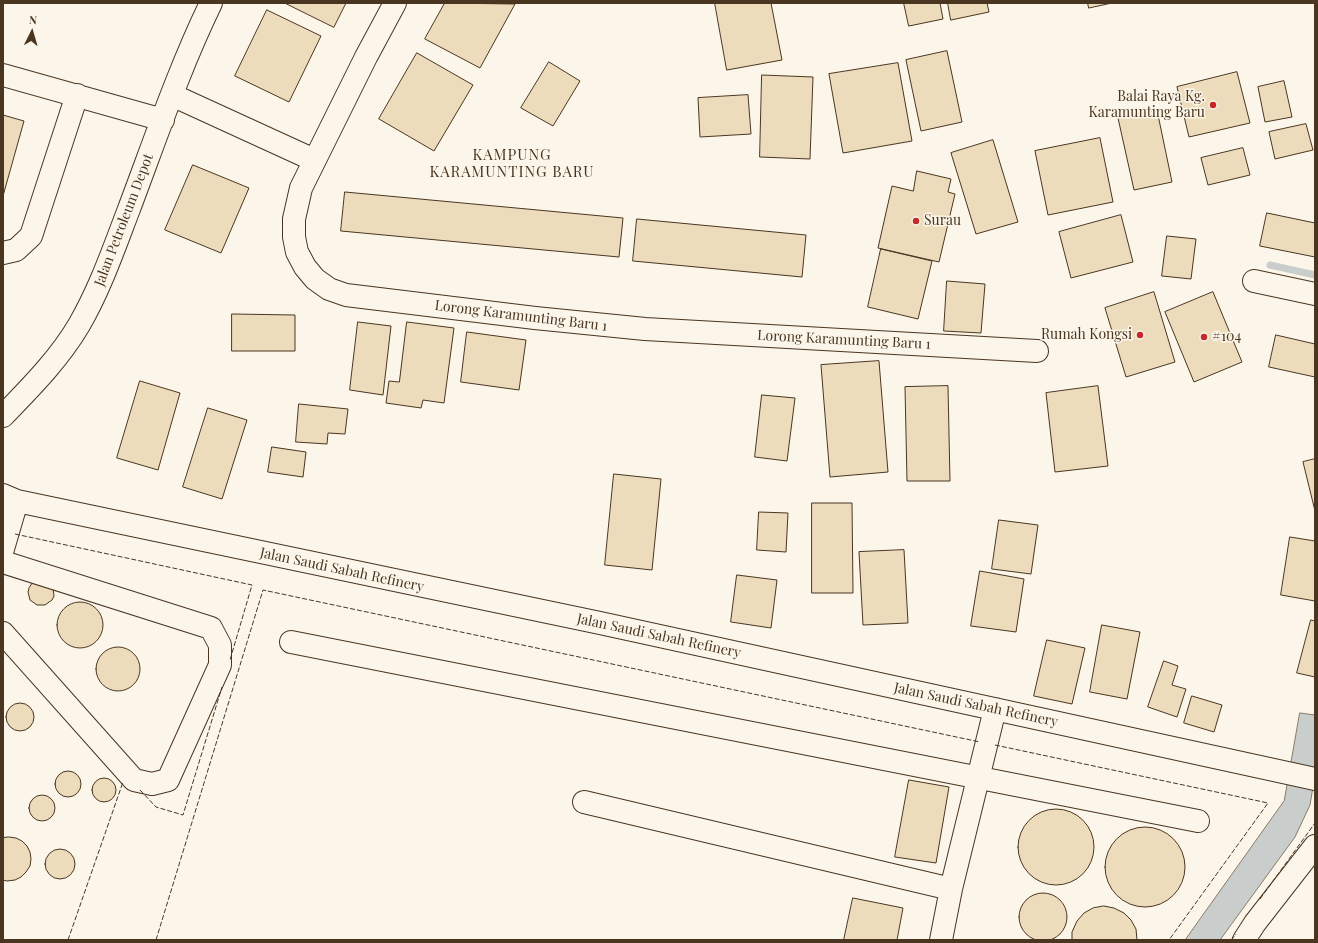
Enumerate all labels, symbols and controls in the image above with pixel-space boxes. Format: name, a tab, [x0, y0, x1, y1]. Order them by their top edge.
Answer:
north arrow	[12, 12, 52, 52]
text: N	[28, 12, 38, 27]
place label: Balai Raya Kg. Karamunting Baru	[1089, 89, 1205, 122]
marker: Balai Raya Kg. Karamunting Baru	[1208, 100, 1218, 110]
district label: KAMPUNG KARAMUNTING BARU	[429, 146, 595, 181]
street label: Jalan Petroleum Depot	[91, 151, 157, 289]
place label: Surau	[924, 213, 961, 229]
marker: Surau	[911, 216, 921, 226]
street label: Lorong Karamunting Baru 1	[434, 297, 608, 335]
street label: Lorong Karamunting Baru 1	[757, 327, 931, 353]
place label: Rumah Kongsi	[1041, 327, 1132, 343]
place label: #104	[1212, 329, 1241, 345]
marker: Rumah Kongsi	[1135, 330, 1145, 340]
marker: #104	[1199, 332, 1209, 342]
street label: Jalan Saudi Sabah Refinery	[259, 544, 425, 596]
street label: Jalan Saudi Sabah Refinery	[576, 610, 742, 662]
street label: Jalan Saudi Sabah Refinery	[893, 679, 1059, 731]

